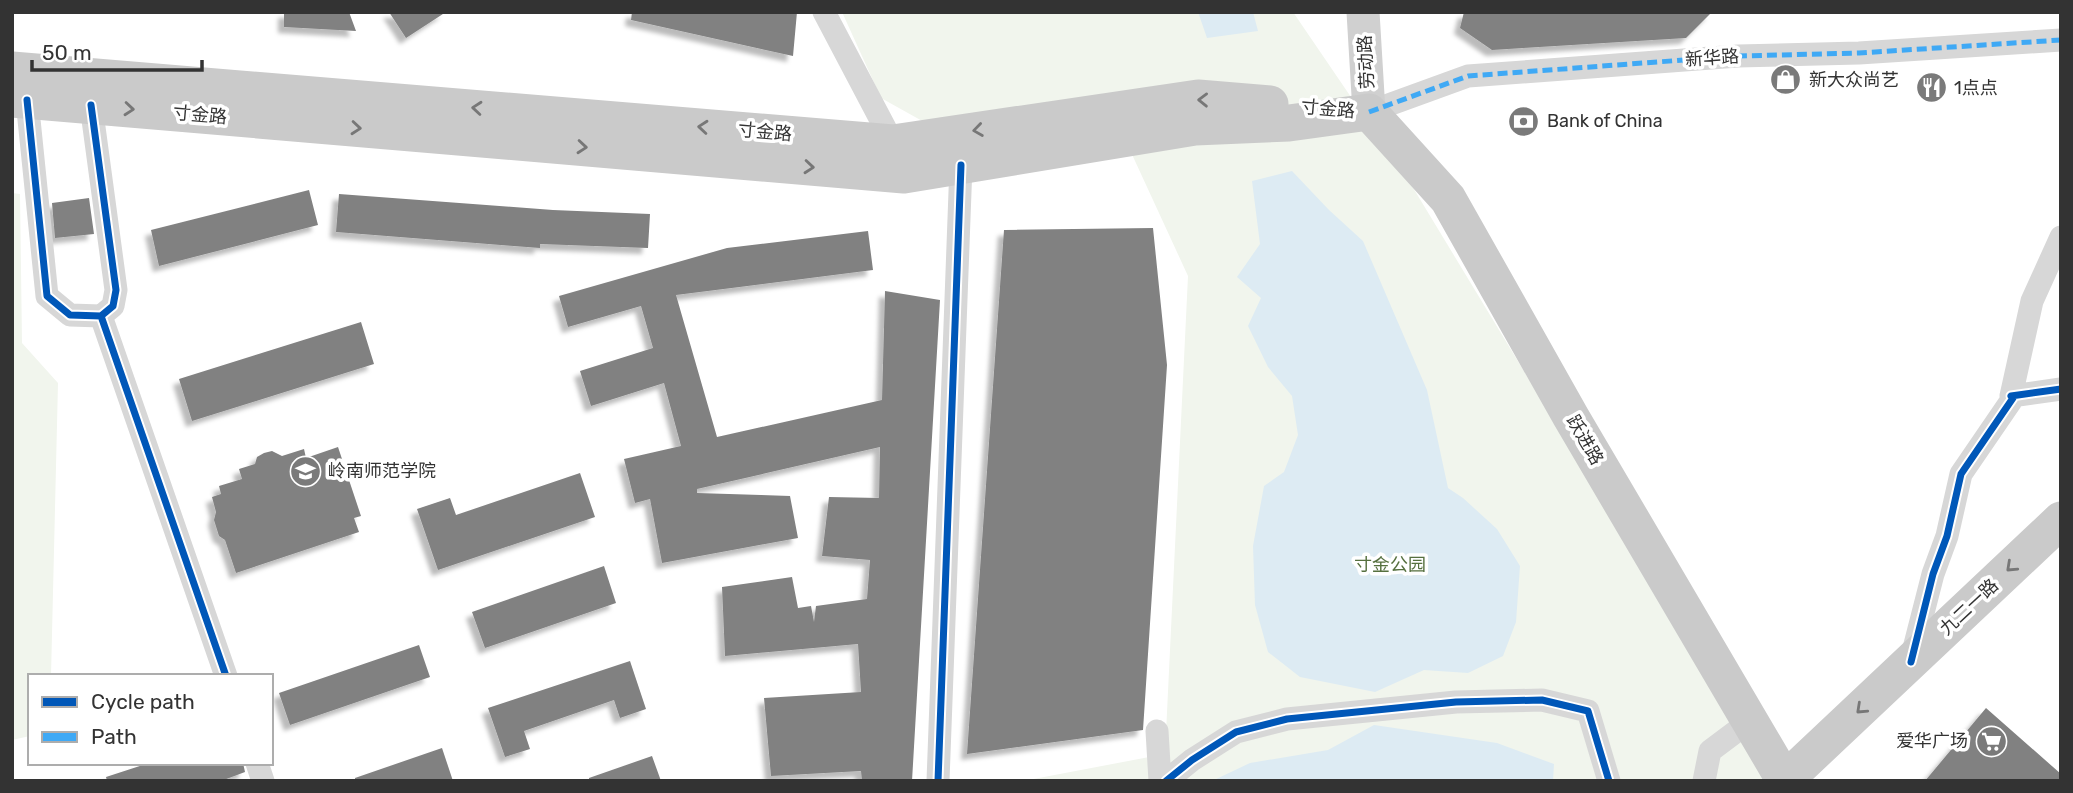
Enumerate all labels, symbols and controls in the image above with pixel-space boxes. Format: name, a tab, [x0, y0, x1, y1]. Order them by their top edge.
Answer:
scale bar	[32, 28, 201, 72]
street label: 劳动路	[1354, 34, 1378, 90]
text: 50 m	[42, 40, 92, 65]
street label: 新华路	[1684, 45, 1740, 71]
shop icon: 新大众尚艺	[1769, 63, 1803, 97]
place label: 新大众尚艺	[1809, 69, 1899, 91]
restaurant icon: 1点点	[1914, 71, 1948, 105]
place label: 1点点	[1954, 77, 1998, 99]
one-way arrow	[1198, 92, 1209, 107]
street label: 寸金路	[1300, 96, 1356, 122]
one-way arrow	[124, 101, 135, 116]
one-way arrow	[471, 101, 482, 116]
street label: 寸金路	[172, 102, 228, 128]
bank icon: Bank of China	[1507, 104, 1541, 138]
place label: Bank of China	[1547, 110, 1663, 132]
street label: 寸金路	[737, 119, 793, 145]
one-way arrow	[351, 120, 362, 135]
one-way arrow	[698, 120, 709, 135]
one-way arrow	[972, 123, 984, 138]
one-way arrow	[577, 139, 588, 154]
one-way arrow	[804, 159, 815, 174]
street label: 跃进路	[1562, 411, 1608, 469]
school or university icon: 岭南师范学院	[288, 454, 322, 488]
place label: 岭南师范学院	[328, 460, 436, 482]
park label: 寸金公园	[1354, 554, 1426, 576]
one-way arrow	[2006, 558, 2019, 571]
street label: 九二一路	[1935, 574, 2003, 640]
legend	[28, 674, 273, 765]
text: Cycle path	[91, 689, 195, 714]
one-way arrow	[1856, 700, 1869, 713]
text: Path	[91, 724, 137, 749]
supermarket icon: 爱华广场	[1974, 724, 2008, 758]
place label: 爱华广场	[1896, 730, 1968, 752]

